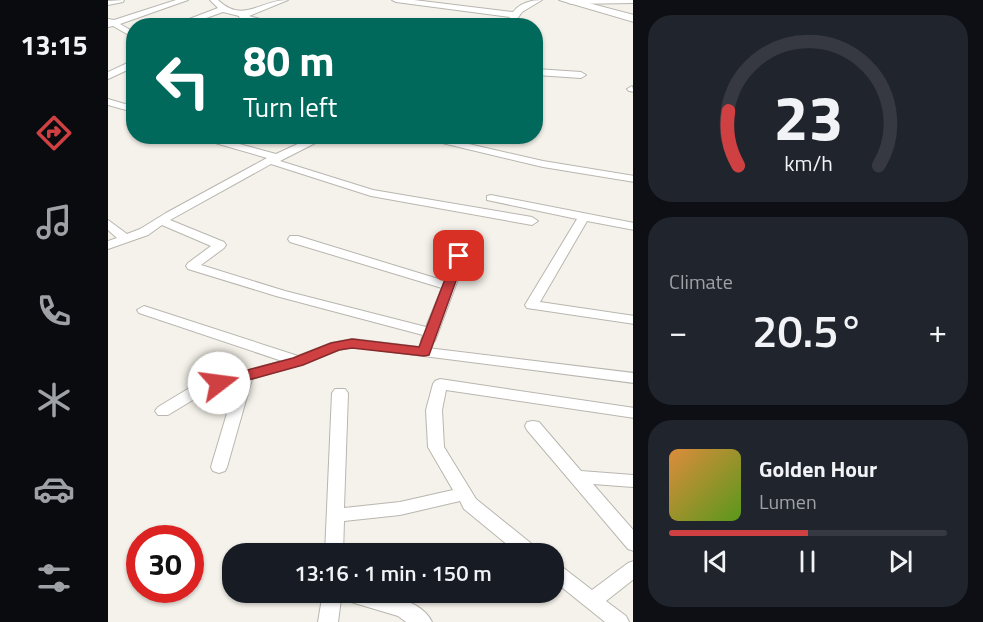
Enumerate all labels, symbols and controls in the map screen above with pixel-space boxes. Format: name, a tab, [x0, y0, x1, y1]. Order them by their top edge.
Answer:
text: 13:15	[20, 24, 88, 65]
text: 80 m	[243, 28, 335, 92]
icon: left	[144, 42, 222, 120]
text: 23	[773, 69, 843, 164]
text: Turn left	[243, 86, 337, 127]
icon: directions	[33, 112, 75, 154]
text: km/h	[784, 147, 832, 179]
icon: music	[33, 201, 75, 243]
pin	[433, 230, 484, 281]
icon: arrive	[442, 239, 475, 272]
text: Climate	[669, 266, 733, 297]
icon: phone	[33, 290, 75, 332]
text: 20.5°	[752, 296, 864, 364]
text: −	[669, 306, 687, 356]
text: +	[929, 306, 947, 356]
position arrow	[187, 351, 251, 415]
icon: climate	[33, 379, 75, 421]
text: Golden Hour	[759, 452, 877, 486]
icon: car	[33, 468, 75, 510]
text: Lumen	[759, 486, 817, 517]
speed limit sign: 30	[126, 525, 204, 603]
icon: previous	[699, 545, 732, 578]
icon: pause	[791, 545, 824, 578]
icon: next	[884, 545, 917, 578]
text: 13:16 · 1 min · 150 m	[294, 556, 492, 590]
icon: filters	[33, 557, 75, 599]

